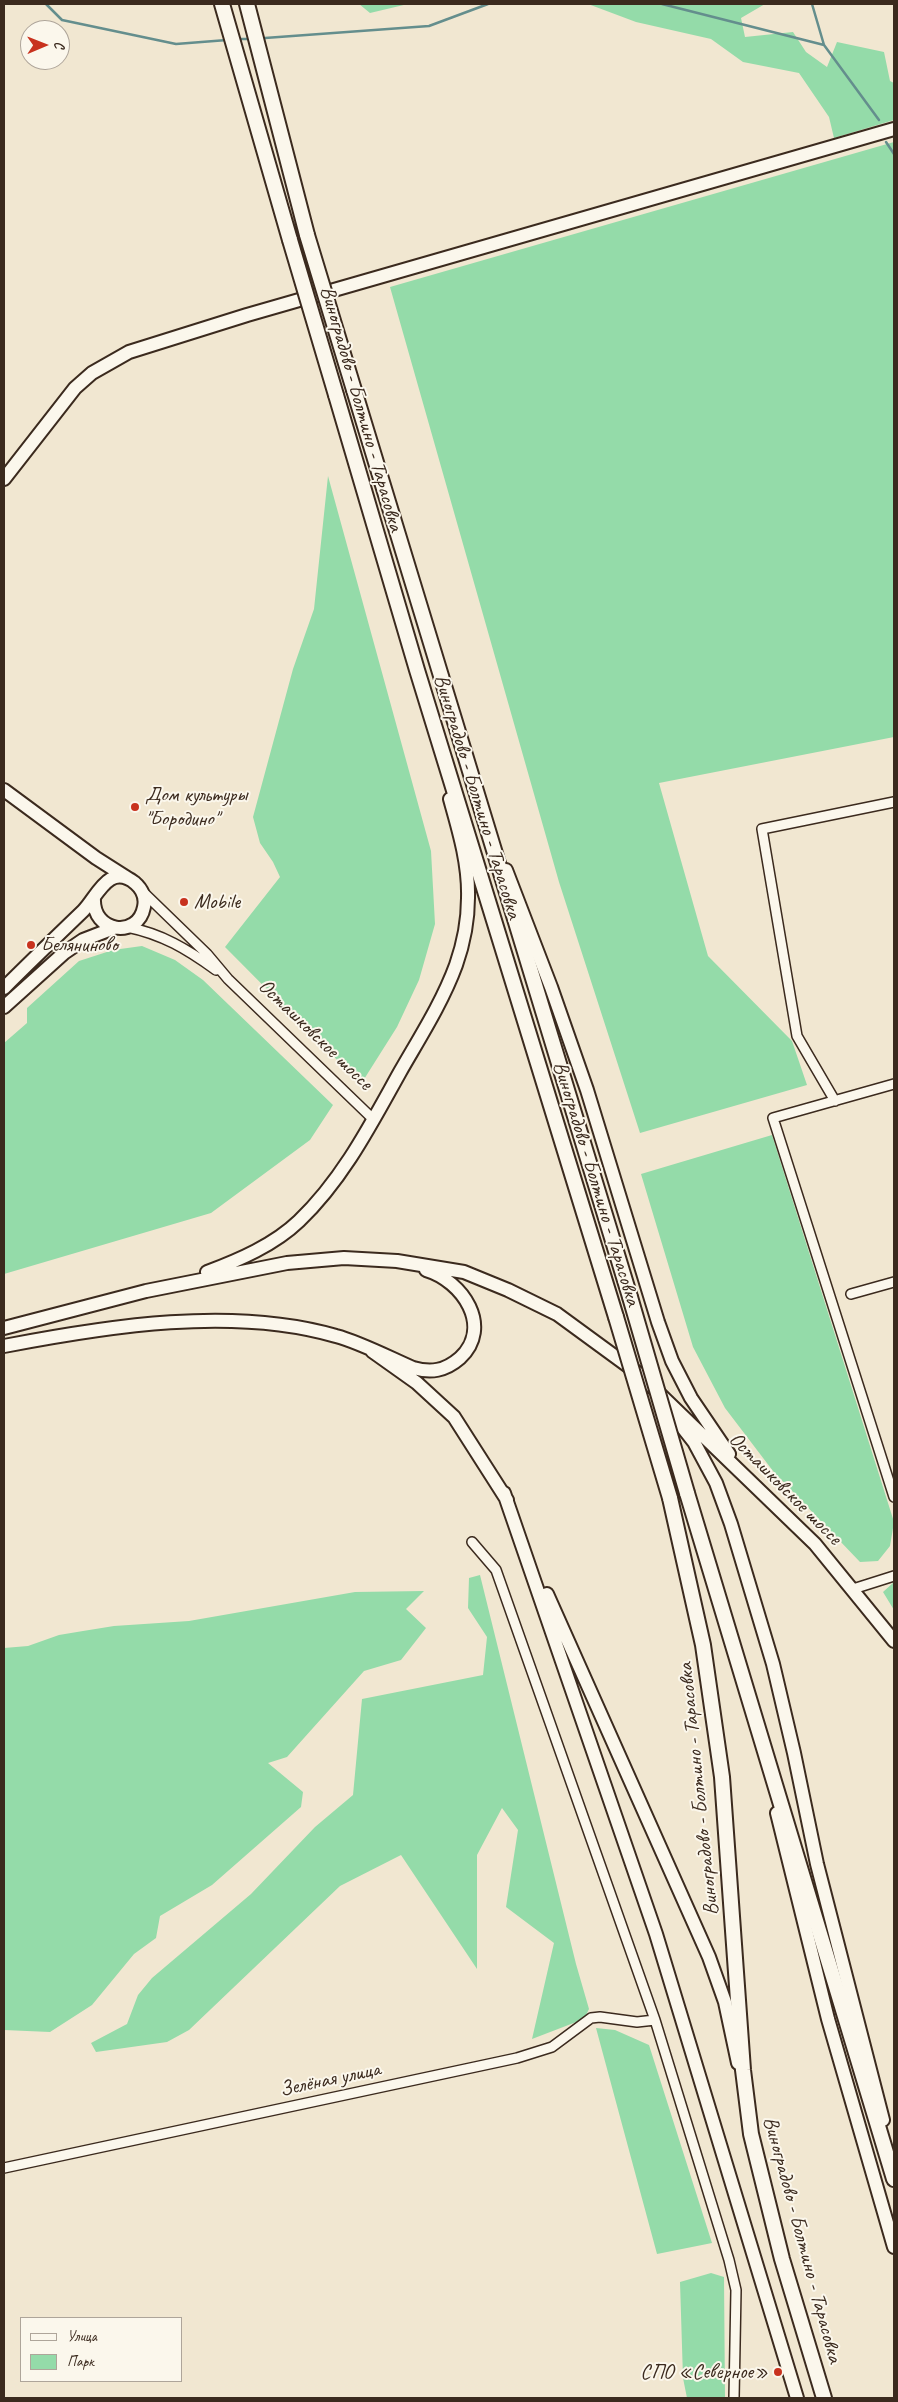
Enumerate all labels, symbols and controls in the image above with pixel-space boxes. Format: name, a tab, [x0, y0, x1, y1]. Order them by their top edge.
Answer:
north arrow	[20, 20, 70, 70]
text: С	[51, 41, 68, 48]
street label: Виноградово - Болтино - Тарасовка	[314, 283, 408, 535]
street label: Виноградово - Болтино - Тарасовка	[428, 672, 526, 922]
place label: Дом культуры "Бородино"	[145, 782, 247, 832]
marker: Дом культуры "Бородино"	[129, 801, 141, 813]
place label: Mobile	[194, 889, 240, 915]
marker: Mobile	[178, 896, 190, 908]
place label: Беляниново	[41, 932, 118, 958]
marker: Беляниново	[25, 939, 37, 951]
street label: Осташковское шоссе	[253, 974, 377, 1096]
street label: Виноградово - Болтино - Тарасовка	[547, 1059, 645, 1309]
street label: Осташковское шоссе	[723, 1427, 847, 1551]
street label: Виноградово - Болтино - Тарасовка	[673, 1661, 725, 1917]
street label: Зелёная улица	[277, 2057, 383, 2103]
street label: Виноградово - Болтино - Тарасовка	[757, 2114, 847, 2366]
legend	[20, 2317, 182, 2382]
text: Улица	[67, 2327, 97, 2346]
text: Парк	[67, 2352, 94, 2371]
place label: СПО «Северное»	[640, 2359, 768, 2385]
marker: СПО «Северное»	[772, 2366, 784, 2378]

